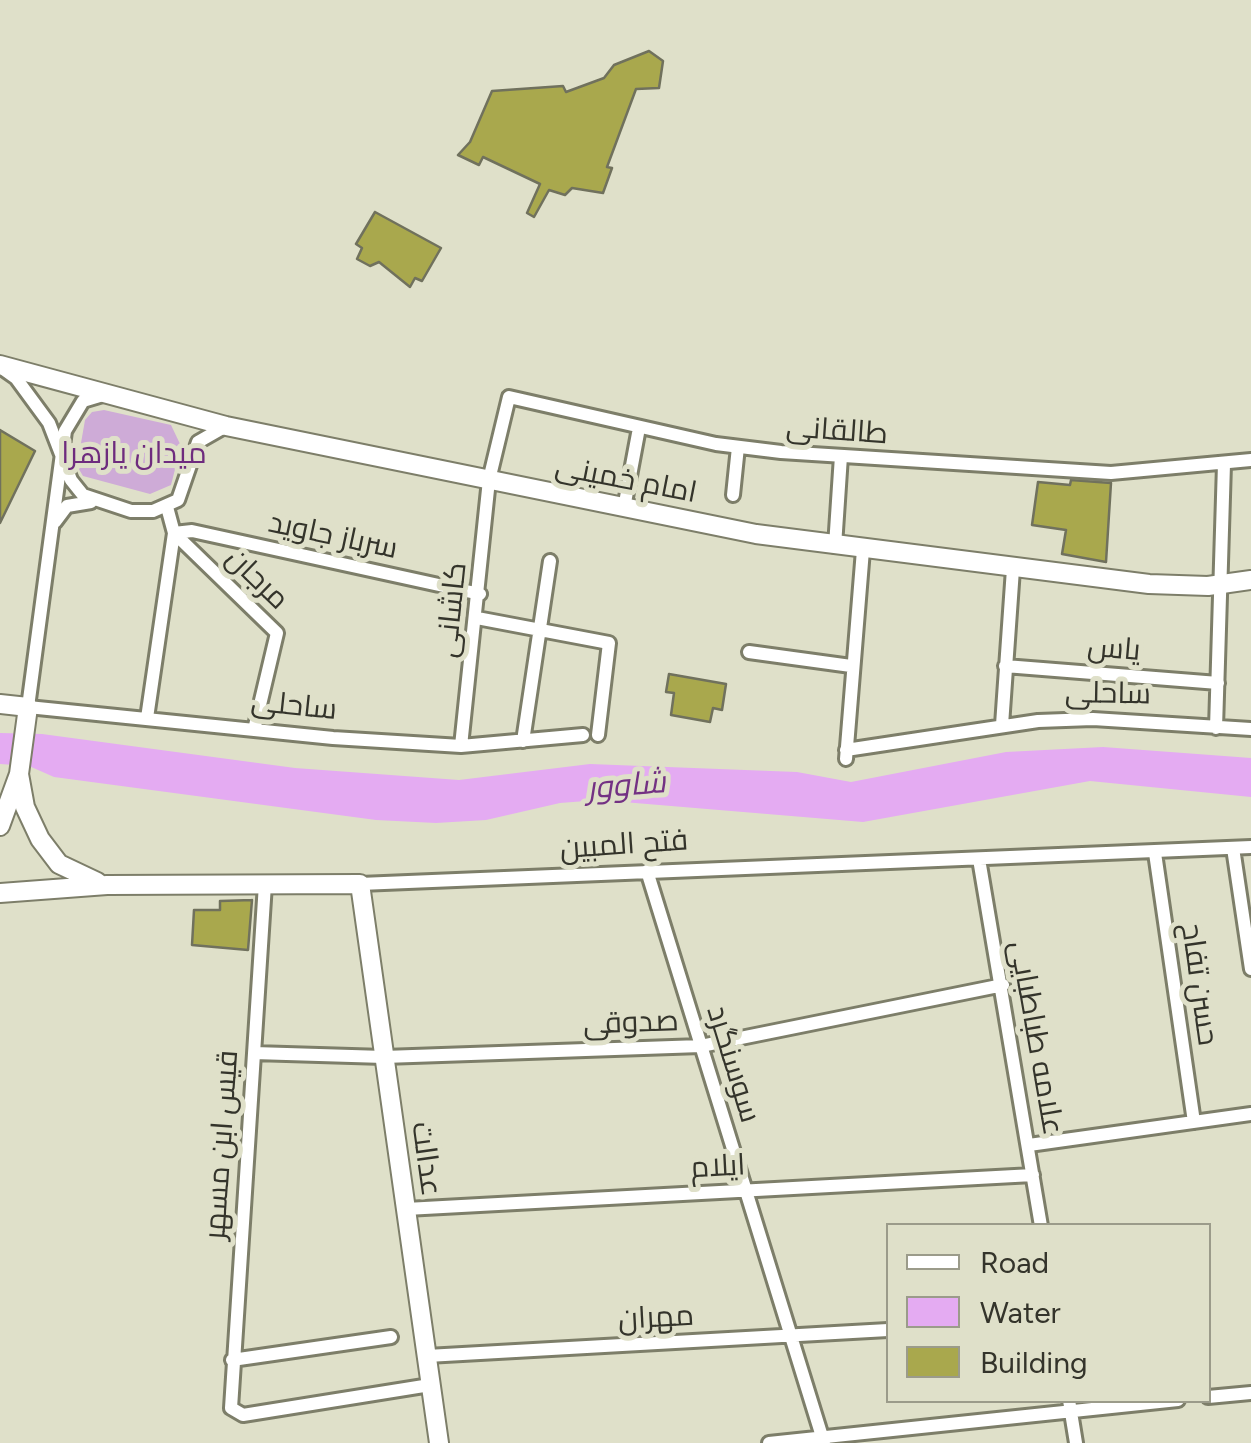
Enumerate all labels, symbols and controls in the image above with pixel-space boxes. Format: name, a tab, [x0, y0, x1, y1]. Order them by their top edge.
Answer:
street label: طالقانی	[785, 409, 889, 453]
park label: میدان یازهرا	[61, 436, 207, 472]
street label: امام خمینی	[552, 449, 700, 511]
street label: سرباز جاوید	[265, 505, 401, 567]
street label: مرجان	[218, 540, 296, 618]
street label: کاشانی	[429, 560, 475, 660]
street label: یاس	[1086, 629, 1142, 669]
street label: ساحلی	[1065, 675, 1151, 713]
street label: ساحلی	[249, 684, 339, 728]
water label: شاوور	[585, 763, 667, 809]
street label: فتح المبین	[559, 823, 689, 867]
street label: حسن تفاح	[1173, 920, 1225, 1048]
street label: علامه طباطبایی	[1001, 938, 1071, 1138]
street label: سوسنگرد	[698, 1001, 768, 1127]
street label: صدوقی	[583, 1003, 679, 1043]
street label: قیس ابن مسهر	[197, 1049, 247, 1241]
street label: عدالت	[403, 1120, 449, 1198]
street label: ایلام	[690, 1148, 746, 1186]
legend	[886, 1223, 1211, 1403]
text: Road	[980, 1244, 1049, 1281]
text: Water	[980, 1294, 1061, 1331]
street label: مهران	[617, 1298, 695, 1338]
text: Building	[980, 1344, 1088, 1381]

